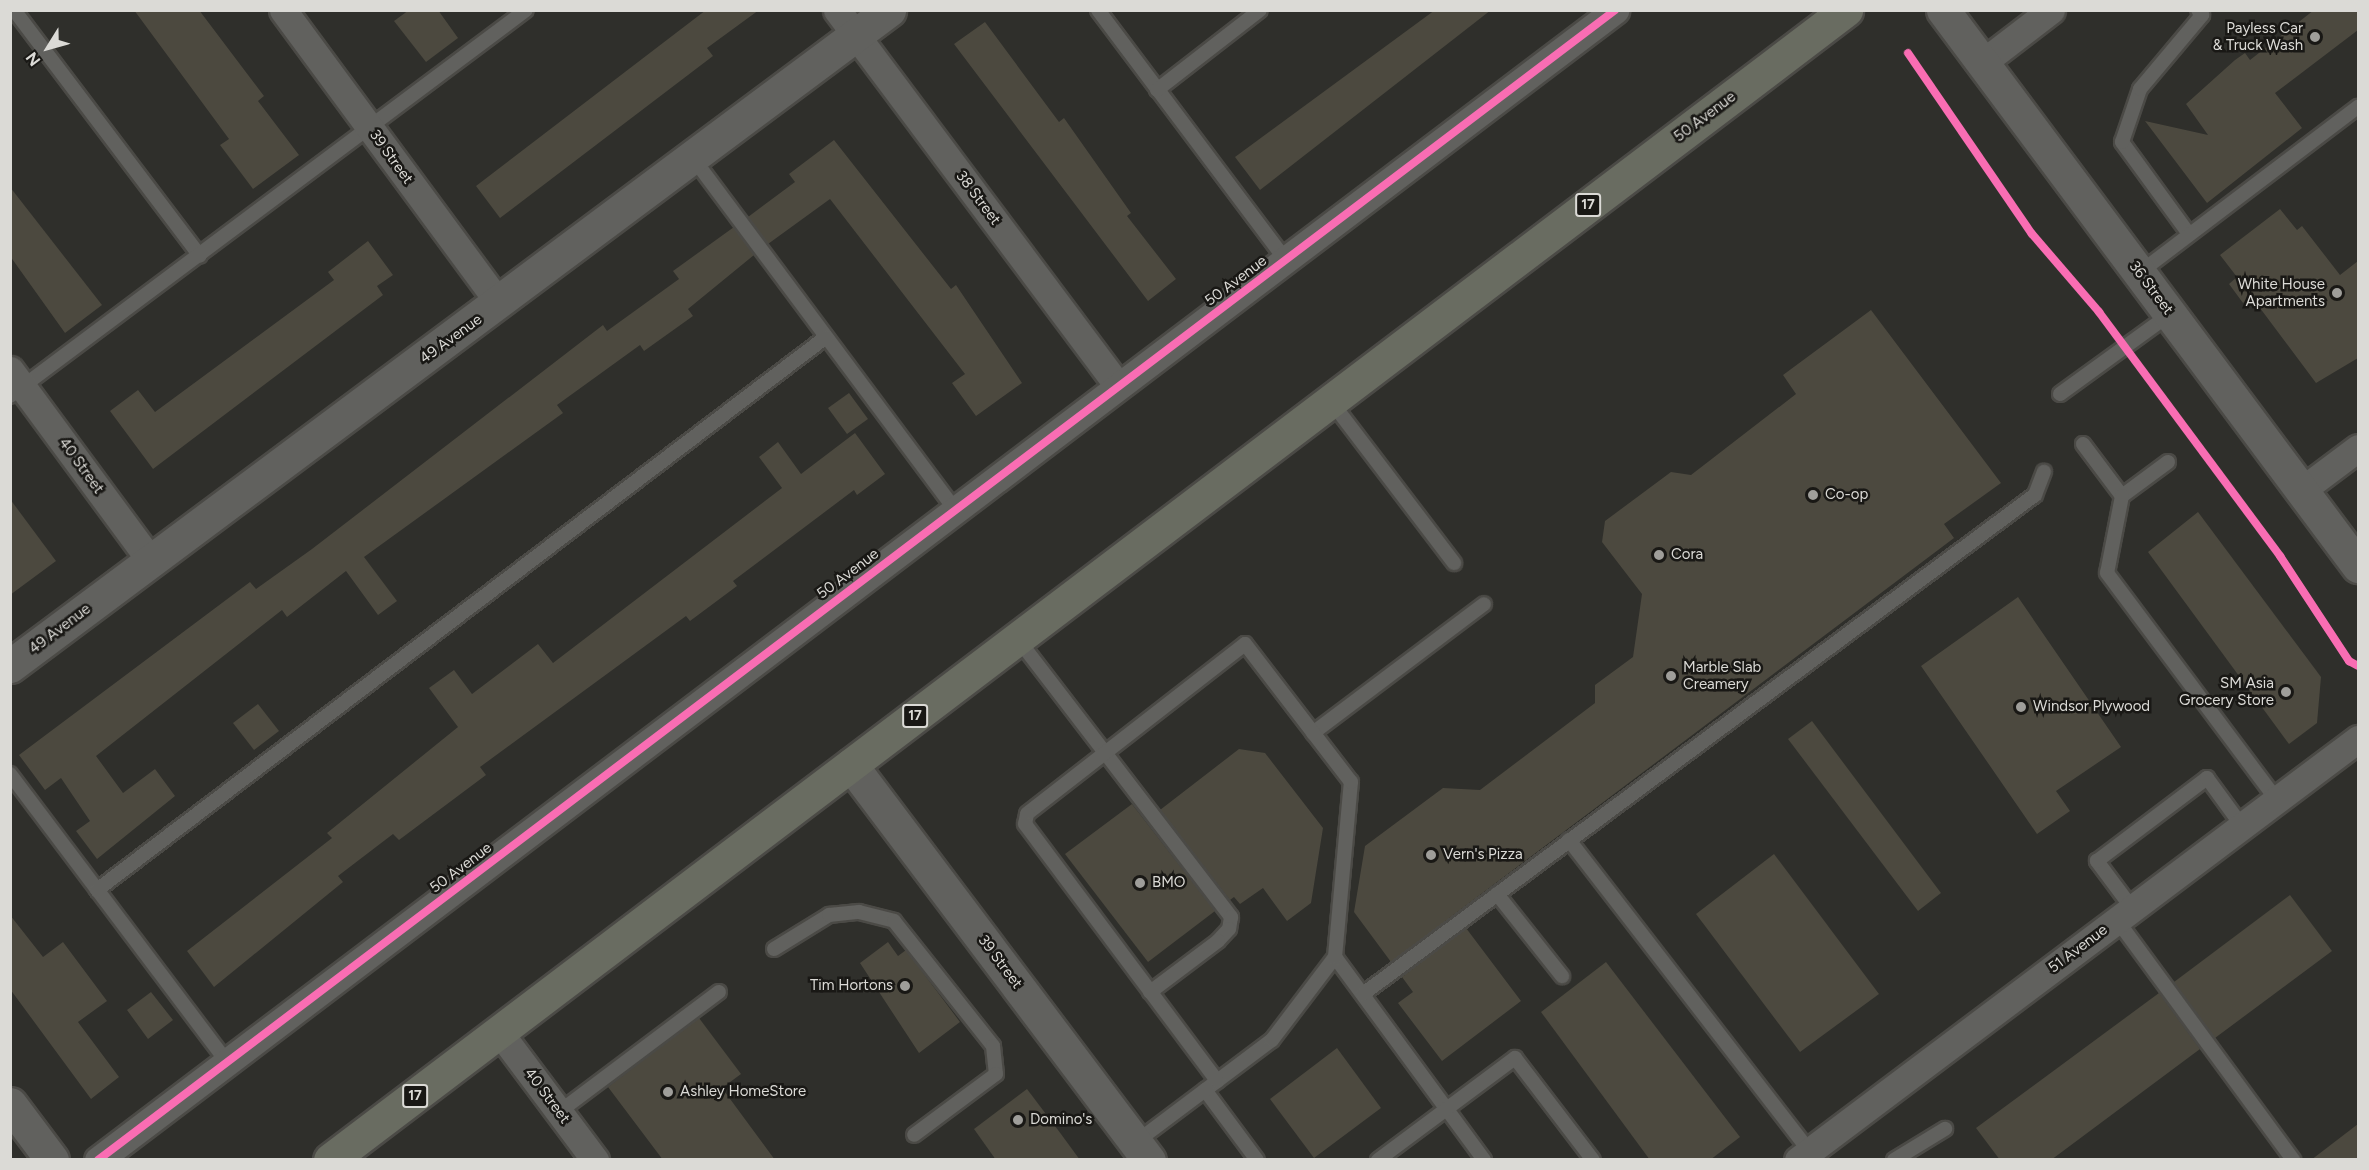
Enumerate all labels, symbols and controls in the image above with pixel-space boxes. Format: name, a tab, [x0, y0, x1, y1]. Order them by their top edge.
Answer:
north arrow	[18, 18, 78, 78]
place label: Payless Car & Truck Wash	[2213, 19, 2303, 54]
marker: Payless Car & Truck Wash	[2308, 30, 2322, 44]
text: N	[22, 48, 45, 70]
street label: 50 Avenue	[1671, 88, 1739, 146]
street label: 39 Street	[365, 126, 417, 188]
street label: 38 Street	[952, 167, 1004, 229]
road number: 17	[1574, 194, 1602, 216]
street label: 50 Avenue	[1202, 252, 1270, 310]
street label: 36 Street	[2125, 258, 2177, 318]
place label: White House Apartments	[2238, 275, 2325, 310]
marker: White House Apartments	[2330, 286, 2344, 300]
street label: 49 Avenue	[416, 310, 486, 368]
street label: 40 Street	[55, 435, 107, 497]
place label: Co-op	[1825, 486, 1868, 504]
marker: Co-op	[1806, 488, 1820, 502]
street label: 50 Avenue	[814, 545, 882, 603]
place label: Cora	[1671, 546, 1703, 564]
marker: Cora	[1652, 548, 1666, 562]
street label: 49 Avenue	[26, 600, 94, 658]
place label: Marble Slab Creamery	[1683, 658, 1761, 693]
marker: Marble Slab Creamery	[1664, 669, 1678, 683]
place label: SM Asia Grocery Store	[2179, 674, 2274, 709]
marker: SM Asia Grocery Store	[2279, 685, 2293, 699]
place label: Windsor Plywood	[2033, 698, 2150, 716]
marker: Windsor Plywood	[2014, 700, 2028, 714]
road number: 17	[902, 705, 928, 727]
street label: 50 Avenue	[427, 839, 495, 897]
place label: Vern's Pizza	[1443, 846, 1523, 864]
marker: Vern's Pizza	[1424, 848, 1438, 862]
place label: BMO	[1152, 874, 1185, 892]
marker: BMO	[1133, 876, 1147, 890]
street label: 51 Avenue	[2045, 921, 2111, 977]
street label: 39 Street	[974, 932, 1026, 992]
place label: Tim Hortons	[810, 977, 893, 995]
marker: Tim Hortons	[898, 979, 912, 993]
street label: 40 Street	[520, 1065, 574, 1127]
place label: Ashley HomeStore	[680, 1083, 806, 1101]
road number: 17	[402, 1085, 428, 1107]
marker: Ashley HomeStore	[661, 1085, 675, 1099]
place label: Domino's	[1030, 1111, 1092, 1129]
marker: Domino's	[1011, 1113, 1025, 1127]

